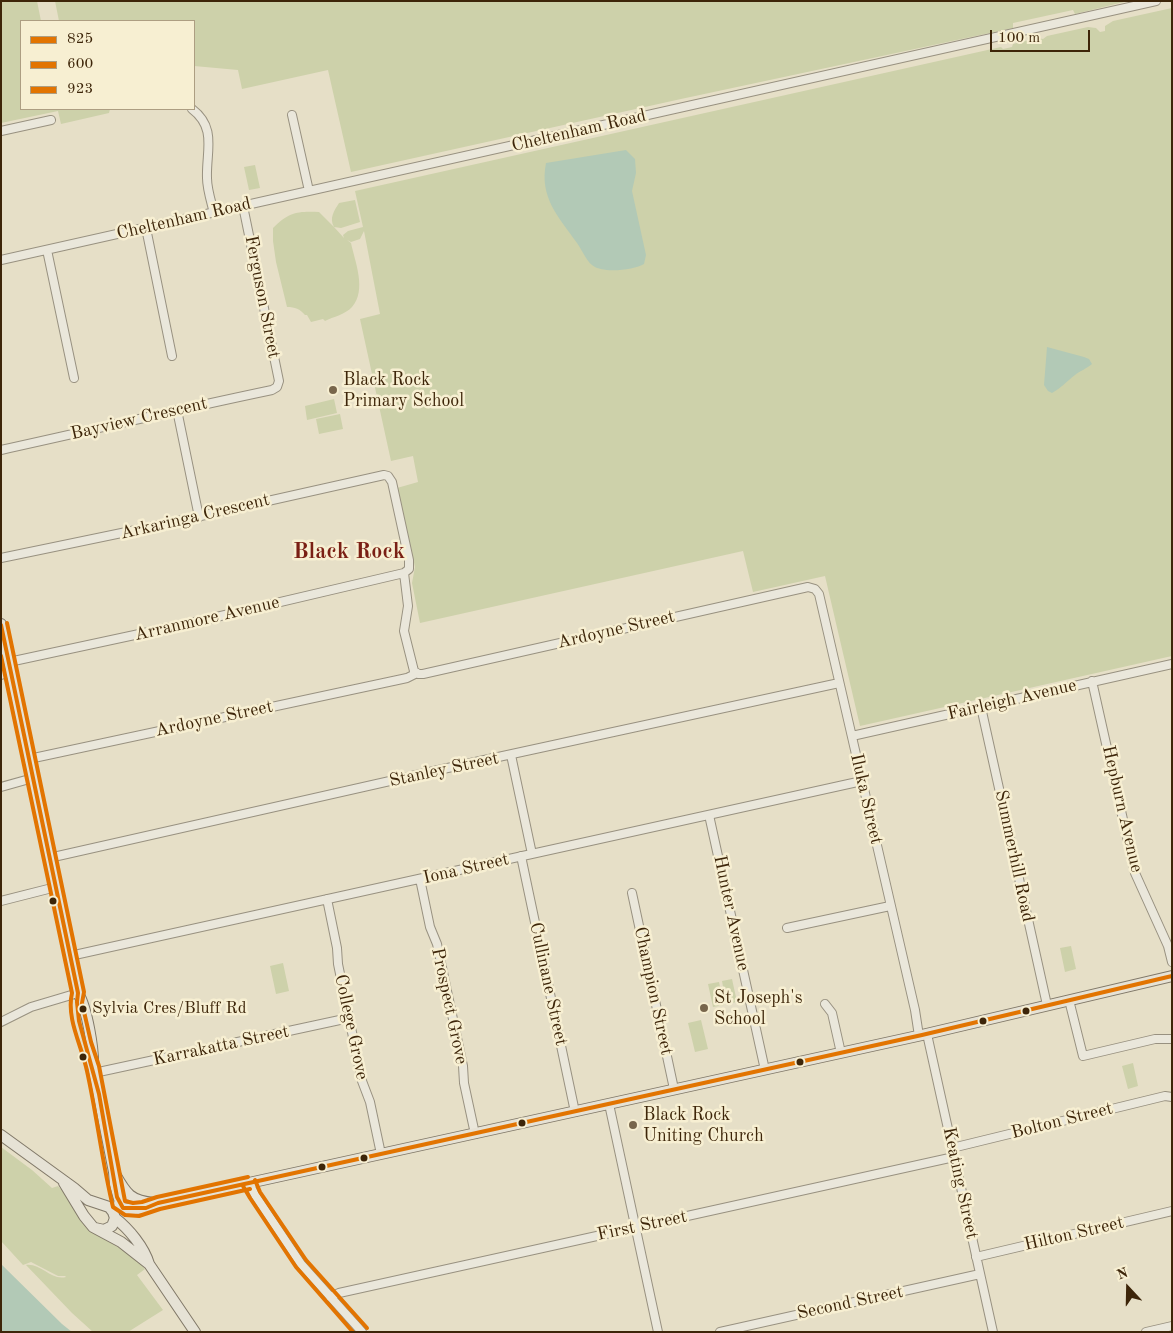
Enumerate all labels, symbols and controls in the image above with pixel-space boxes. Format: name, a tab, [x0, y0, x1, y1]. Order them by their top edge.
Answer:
legend	[20, 20, 195, 110]
scale bar	[993, 20, 1093, 52]
text: 100 m	[998, 31, 1040, 46]
text: 825	[67, 32, 93, 47]
text: 600	[67, 57, 93, 72]
text: 923	[67, 82, 93, 97]
street label: Cheltenham Road	[510, 105, 648, 157]
street label: Cheltenham Road	[115, 193, 253, 245]
street label: Ferguson Street	[239, 234, 285, 360]
place label: Black Rock Primary School	[343, 369, 464, 412]
marker: Black Rock Primary School	[327, 384, 339, 396]
street label: Bayview Crescent	[68, 393, 210, 445]
street label: Arkaringa Crescent	[118, 489, 272, 545]
district label: Black Rock	[293, 539, 405, 565]
street label: Arranmore Avenue	[132, 592, 282, 646]
street label: Ardoyne Street	[555, 606, 677, 654]
street label: Fairleigh Avenue	[945, 675, 1079, 725]
street label: Ardoyne Street	[153, 696, 275, 742]
street label: Hepburn Avenue	[1097, 743, 1147, 875]
street label: Stanley Street	[387, 748, 501, 792]
street label: Iluka Street	[845, 751, 887, 847]
street label: Summerhill Road	[989, 788, 1039, 924]
street label: Iona Street	[421, 849, 511, 889]
street label: Hunter Avenue	[708, 853, 754, 973]
unlabelled marker	[48, 896, 58, 906]
street label: Cullinane Street	[524, 920, 572, 1048]
street label: Champion Street	[629, 925, 677, 1057]
street label: Prospect Grove	[426, 946, 472, 1066]
street label: College Grove	[329, 972, 373, 1082]
place label: St Joseph's School	[714, 987, 802, 1030]
place label: Sylvia Cres/Bluff Rd	[92, 999, 247, 1019]
marker: St Joseph's School	[698, 1002, 710, 1014]
marker: Sylvia Cres/Bluff Rd	[78, 1004, 88, 1014]
unlabelled marker	[1021, 1006, 1031, 1016]
unlabelled marker	[978, 1016, 988, 1026]
street label: Karrakatta Street	[151, 1021, 291, 1071]
unlabelled marker	[78, 1052, 88, 1062]
unlabelled marker	[795, 1057, 805, 1067]
street label: Bolton Street	[1009, 1098, 1115, 1144]
place label: Black Rock Uniting Church	[643, 1104, 764, 1146]
unlabelled marker	[517, 1118, 527, 1128]
marker: Black Rock Uniting Church	[627, 1119, 639, 1131]
street label: Keating Street	[938, 1125, 982, 1241]
unlabelled marker	[359, 1153, 369, 1163]
unlabelled marker	[317, 1162, 327, 1172]
street label: First Street	[595, 1206, 689, 1246]
street label: Hilton Street	[1022, 1212, 1126, 1256]
north arrow	[1103, 1263, 1153, 1313]
text: N	[1115, 1266, 1130, 1282]
street label: Second Street	[795, 1281, 905, 1325]

